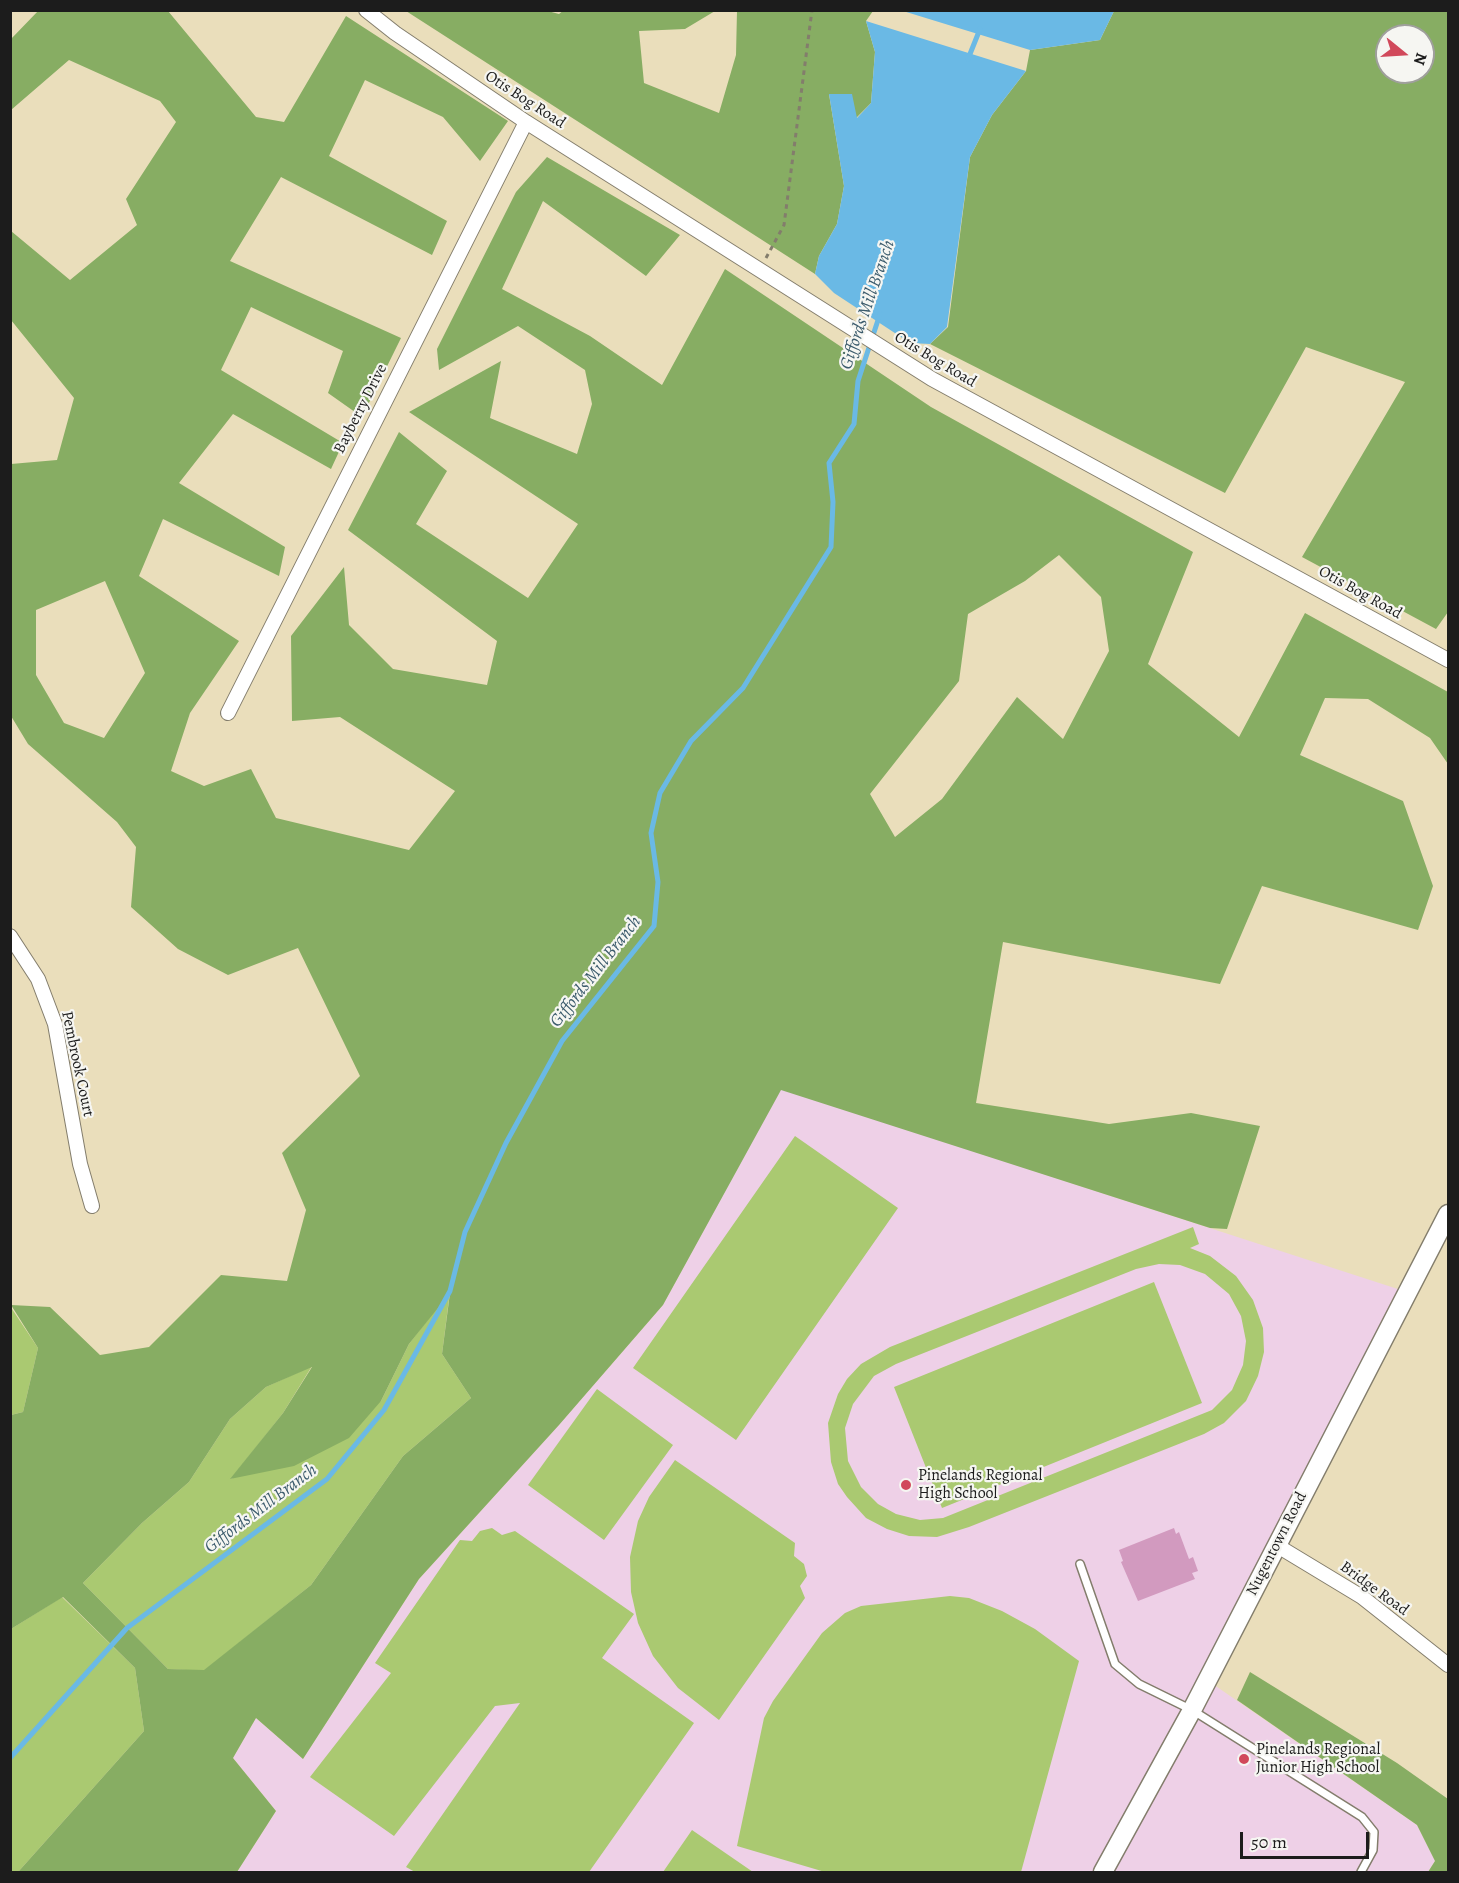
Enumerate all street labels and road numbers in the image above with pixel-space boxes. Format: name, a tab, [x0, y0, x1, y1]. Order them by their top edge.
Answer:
street label: Otis Bog Road	[481, 67, 569, 133]
street label: Otis Bog Road	[890, 328, 980, 392]
street label: Bayberry Drive	[330, 361, 392, 457]
street label: Otis Bog Road	[1315, 562, 1405, 624]
street label: Pembrook Court	[56, 1009, 98, 1119]
street label: Nugentown Road	[1243, 1489, 1311, 1599]
street label: Bridge Road	[1336, 1558, 1412, 1620]

